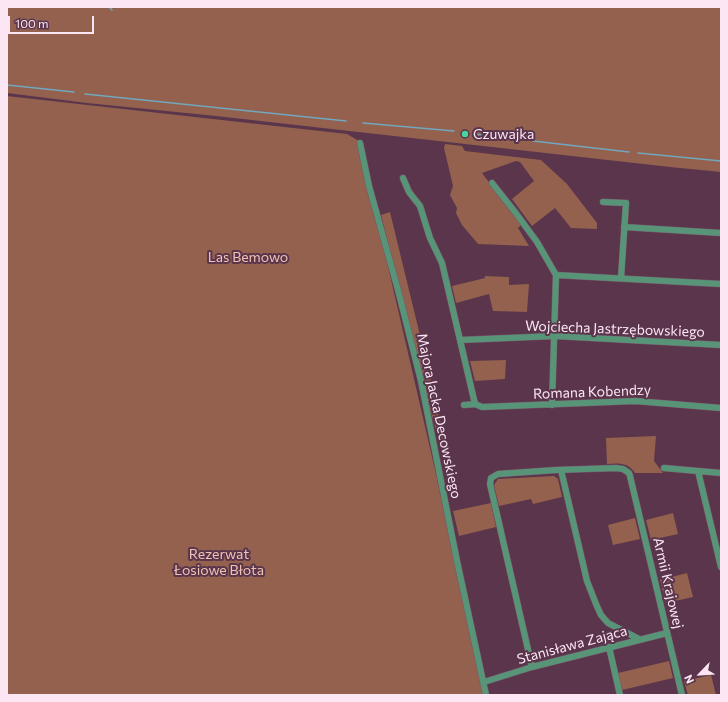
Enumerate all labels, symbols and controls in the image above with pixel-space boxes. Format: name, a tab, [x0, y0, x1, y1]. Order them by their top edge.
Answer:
scale bar	[10, 8, 96, 34]
text: 100 m	[15, 16, 49, 30]
place label: Czuwajka	[473, 126, 534, 142]
marker: Czuwajka	[460, 129, 470, 139]
park label: Las Bemowo	[208, 249, 288, 265]
street label: Wojciecha Jastrzębowskiego	[525, 317, 705, 341]
street label: Majora Jacka Decowskiego	[413, 332, 465, 500]
street label: Romana Kobendzy	[533, 382, 651, 402]
street label: Armii Krajowej	[649, 536, 687, 630]
park label: Rezerwat Łosiowe Błota	[174, 546, 264, 578]
street label: Stanisława Zająca	[515, 622, 629, 668]
north arrow	[680, 654, 720, 694]
text: N	[681, 673, 696, 686]

